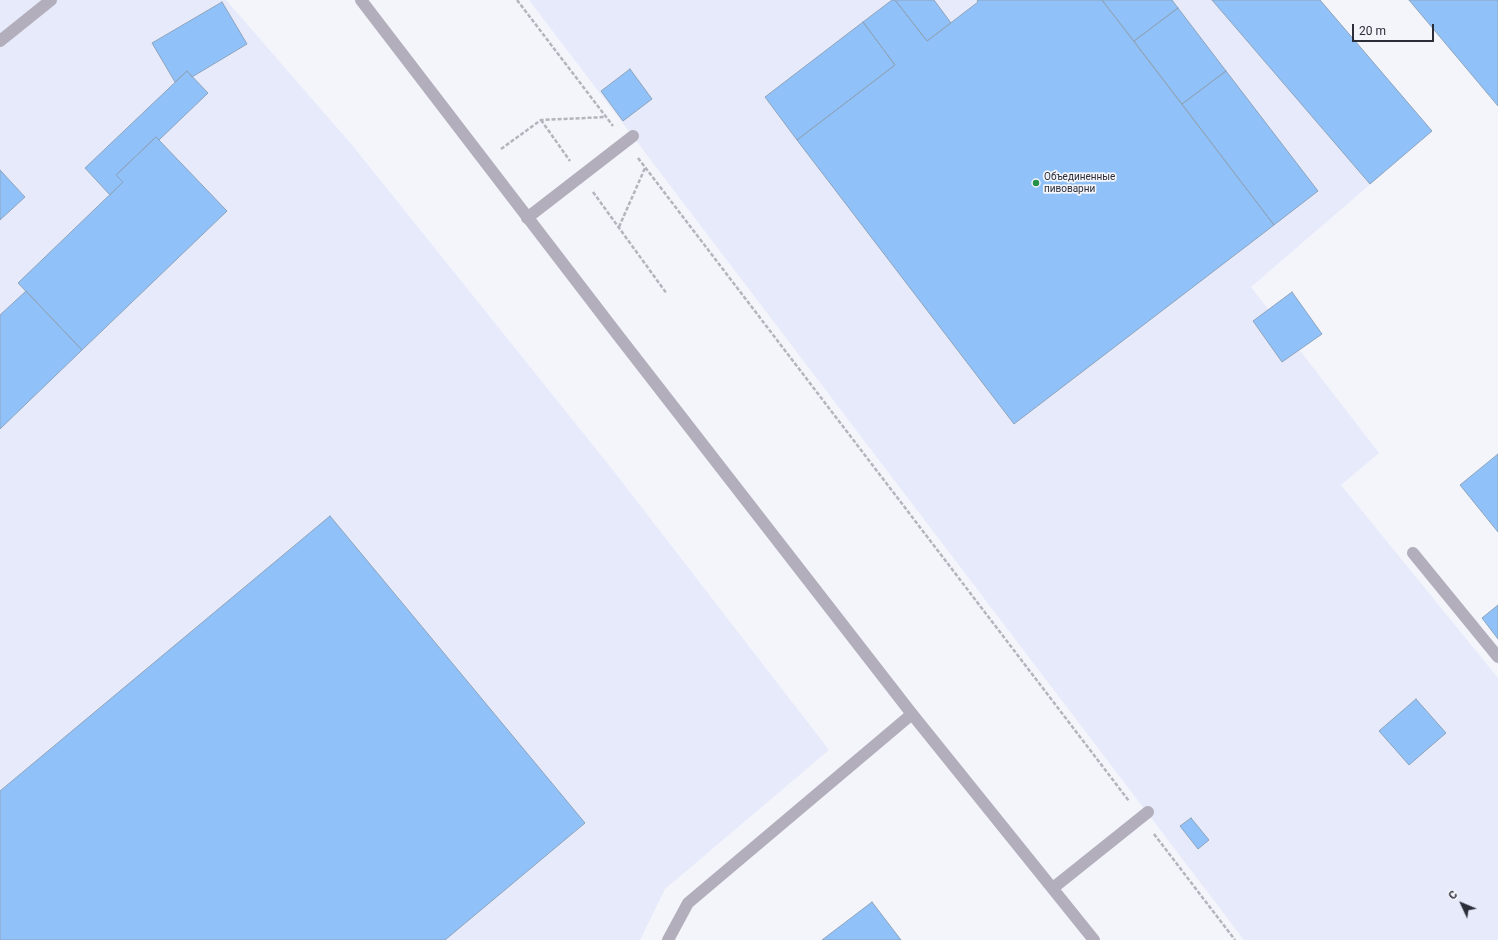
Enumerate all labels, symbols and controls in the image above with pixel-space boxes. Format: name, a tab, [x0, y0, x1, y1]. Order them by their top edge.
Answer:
scale bar	[1354, 16, 1436, 42]
text: 20 m	[1359, 24, 1386, 38]
place label: Объединенные пивоварни	[1044, 171, 1115, 194]
marker: Объединенные пивоварни	[1031, 178, 1041, 188]
north arrow	[1442, 884, 1482, 924]
text: С	[1446, 888, 1460, 902]

